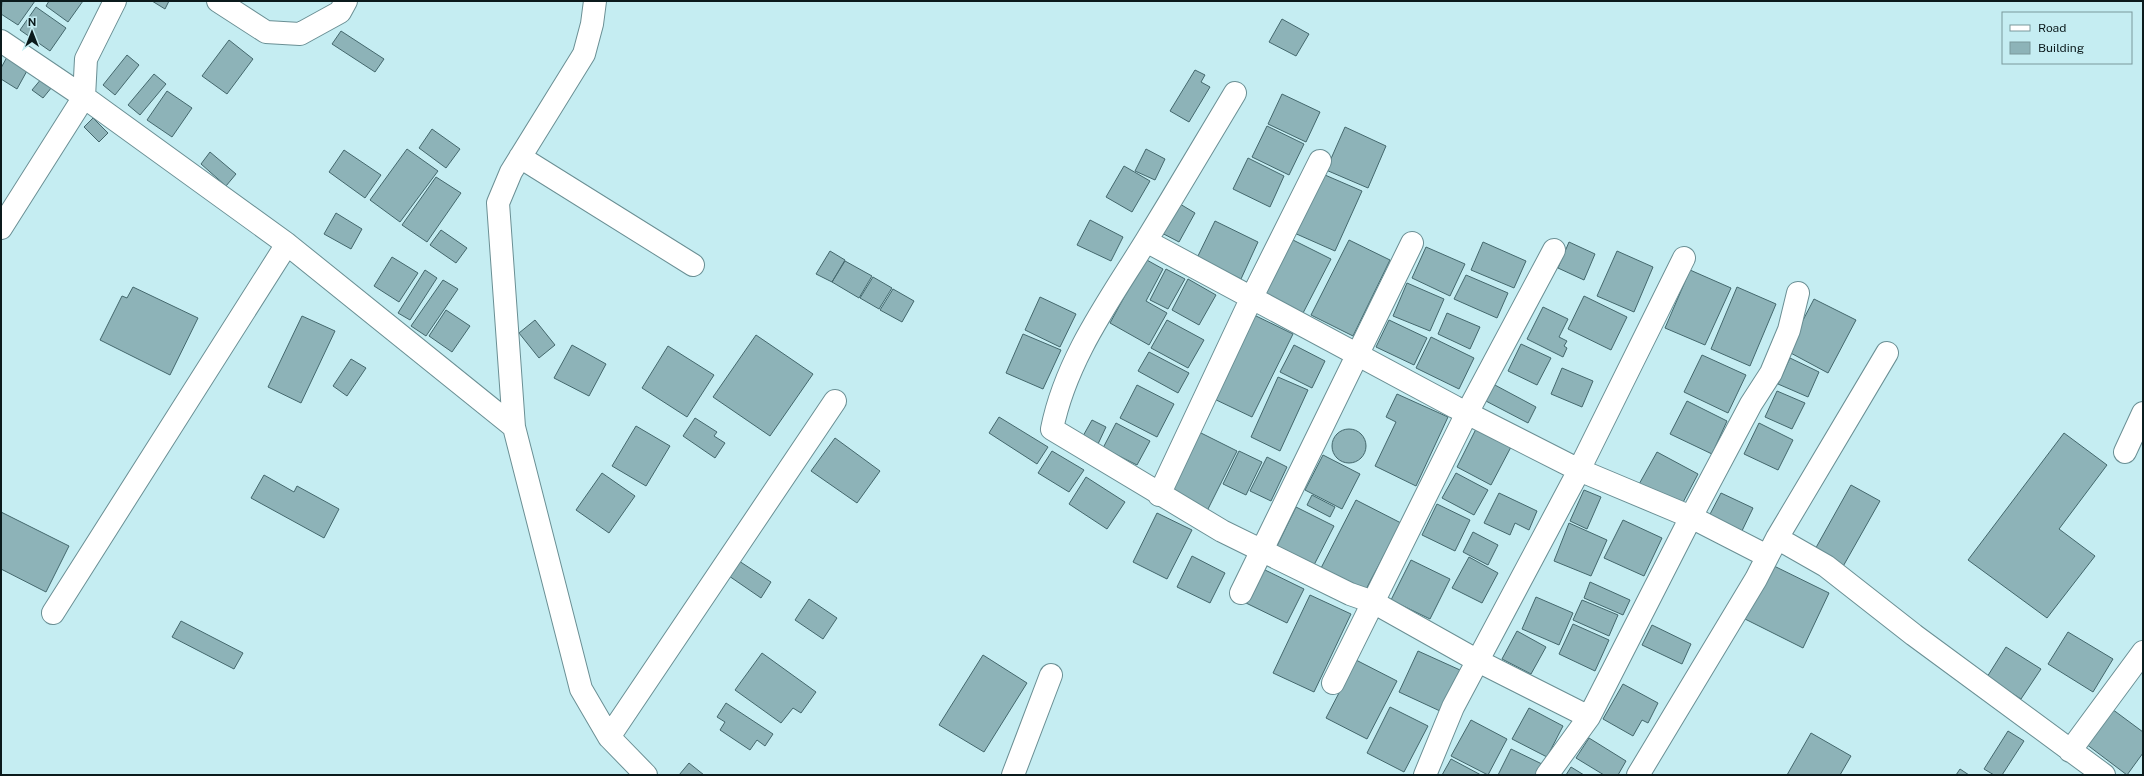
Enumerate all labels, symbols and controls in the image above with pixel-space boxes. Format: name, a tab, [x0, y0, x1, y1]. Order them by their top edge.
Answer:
north arrow	[12, 12, 52, 52]
legend	[2002, 12, 2132, 64]
text: N	[28, 16, 36, 28]
text: Road	[2038, 21, 2066, 35]
text: Building	[2038, 41, 2084, 55]

